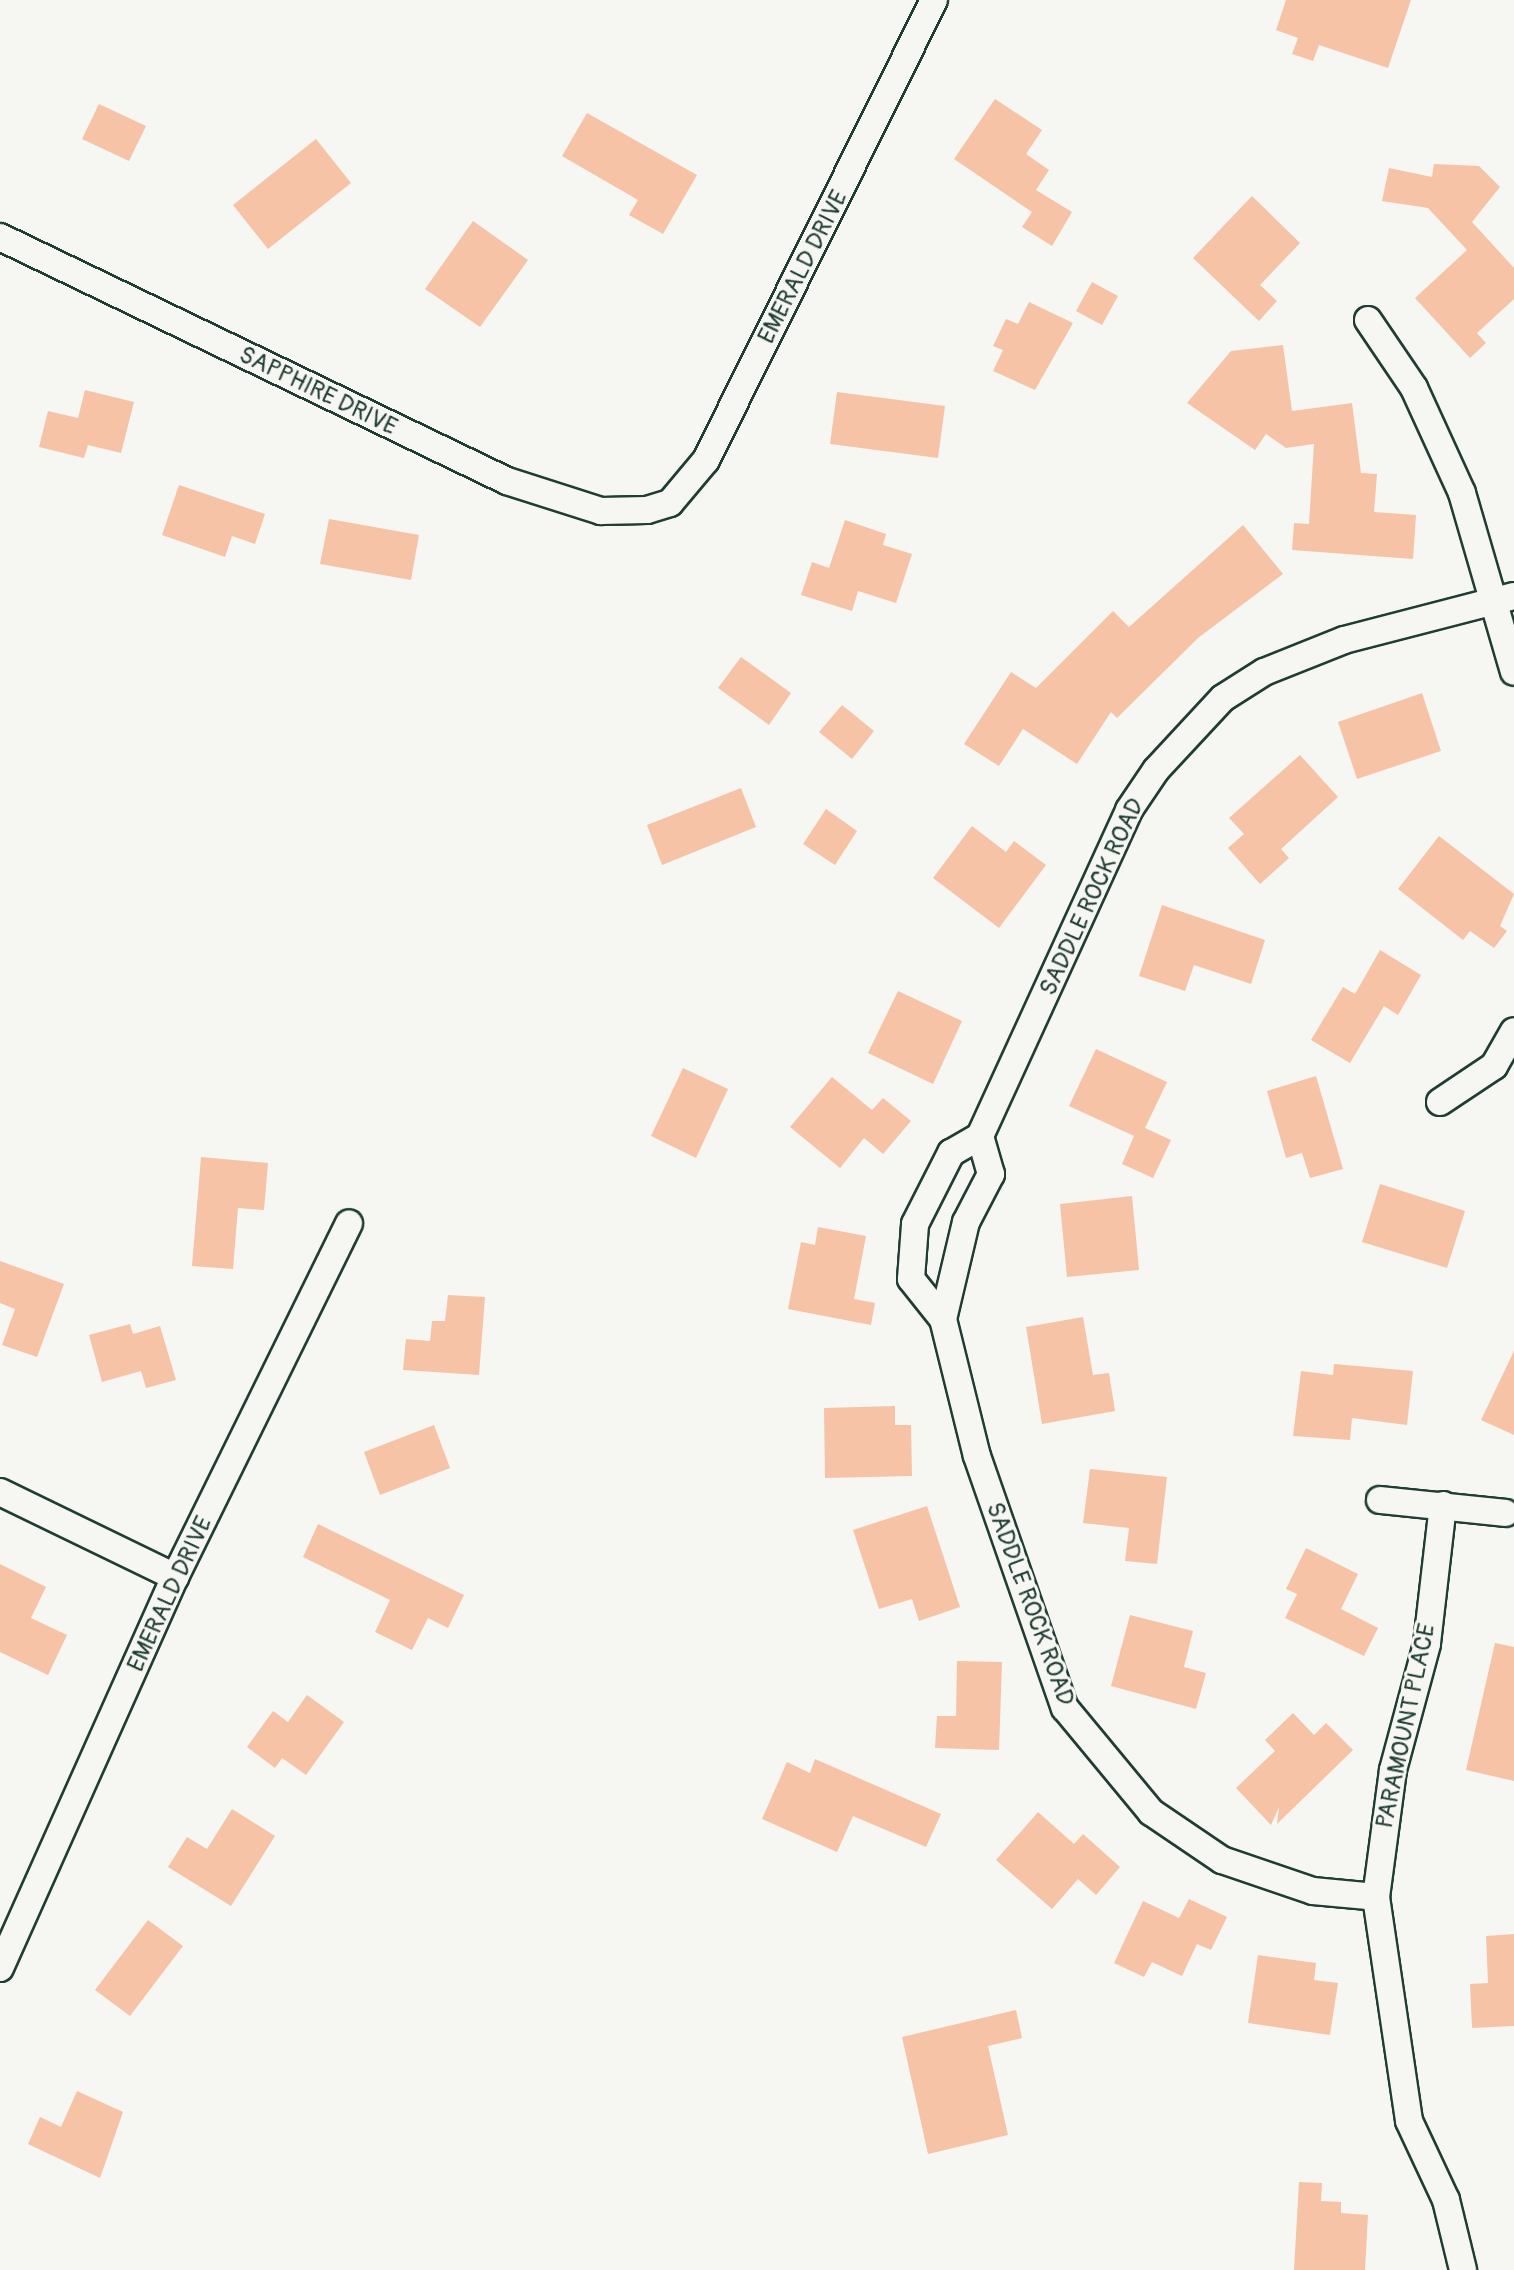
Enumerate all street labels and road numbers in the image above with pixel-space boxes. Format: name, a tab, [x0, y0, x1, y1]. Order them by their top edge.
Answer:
street label: EMERALD DRIVE	[752, 186, 854, 348]
street label: SAPPHIRE DRIVE	[234, 340, 402, 442]
street label: SADDLE ROCK ROAD	[1034, 794, 1150, 1000]
street label: SADDLE ROCK ROAD	[980, 1498, 1080, 1710]
street label: EMERALD DRIVE	[121, 1512, 219, 1676]
street label: PARAMOUNT PLACE	[1370, 1621, 1442, 1831]

